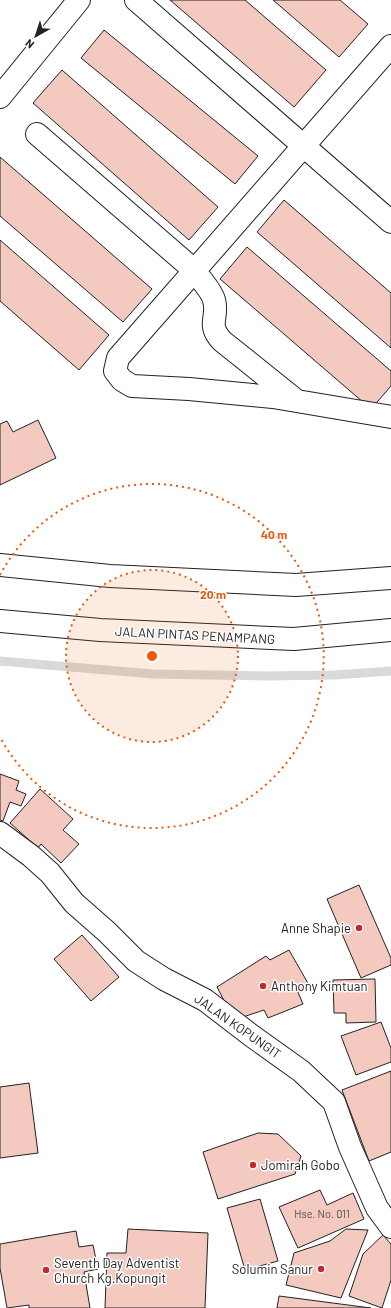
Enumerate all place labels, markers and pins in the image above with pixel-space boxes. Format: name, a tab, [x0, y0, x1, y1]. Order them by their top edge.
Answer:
centre of rings	[145, 649, 159, 663]
place label: Anne Shapie	[281, 920, 351, 936]
marker: Anne Shapie	[354, 923, 364, 933]
place label: Anthony Kimtuan	[271, 978, 367, 994]
marker: Anthony Kimtuan	[258, 981, 268, 991]
place label: Jomirah Gobo	[261, 1157, 340, 1173]
marker: Jomirah Gobo	[248, 1160, 258, 1170]
place label: Seventh Day Adventist Church Kg.Kopungit	[54, 1255, 179, 1286]
place label: Solumin Sanur	[232, 1261, 313, 1277]
marker: Solumin Sanur	[316, 1264, 326, 1274]
marker: Seventh Day Adventist Church Kg.Kopungit	[41, 1265, 51, 1275]

